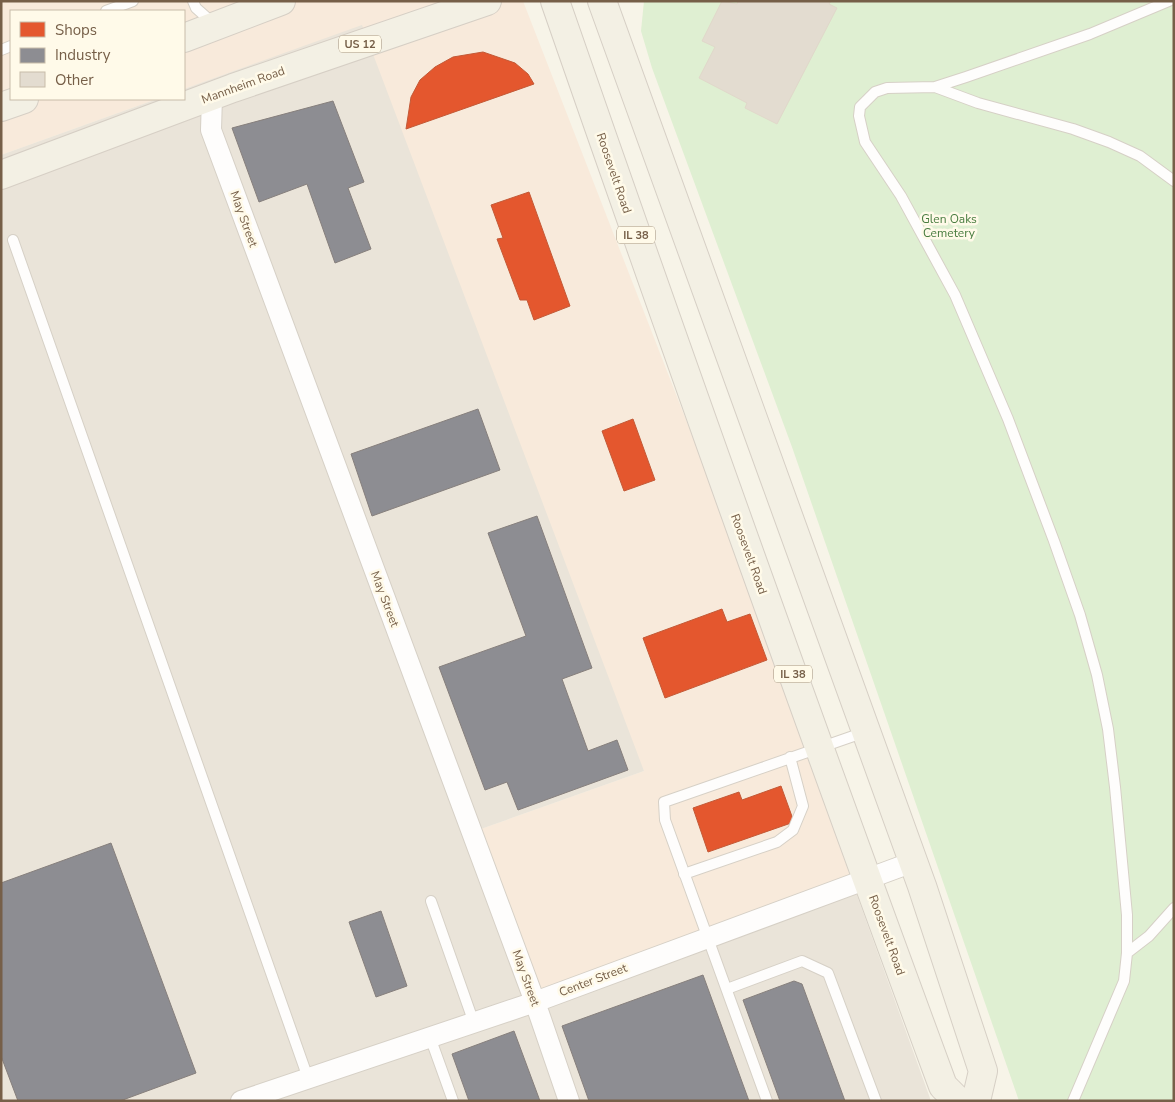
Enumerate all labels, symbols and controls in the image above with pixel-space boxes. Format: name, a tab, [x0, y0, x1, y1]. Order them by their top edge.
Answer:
legend	[10, 10, 185, 100]
text: Shops	[55, 20, 97, 40]
road number: US 12	[339, 36, 381, 52]
text: Industry	[55, 45, 111, 65]
street label: Mannheim Road	[199, 63, 287, 107]
text: Other	[55, 70, 94, 90]
street label: Roosevelt Road	[593, 130, 635, 216]
street label: May Street	[226, 189, 262, 250]
park label: Glen Oaks Cemetery	[921, 211, 977, 241]
road number: IL 38	[617, 226, 655, 244]
street label: Roosevelt Road	[727, 512, 771, 596]
street label: May Street	[367, 569, 403, 630]
road number: IL 38	[774, 666, 812, 682]
street label: Roosevelt Road	[865, 893, 909, 977]
street label: May Street	[508, 948, 544, 1009]
street label: Center Street	[557, 959, 630, 1000]

